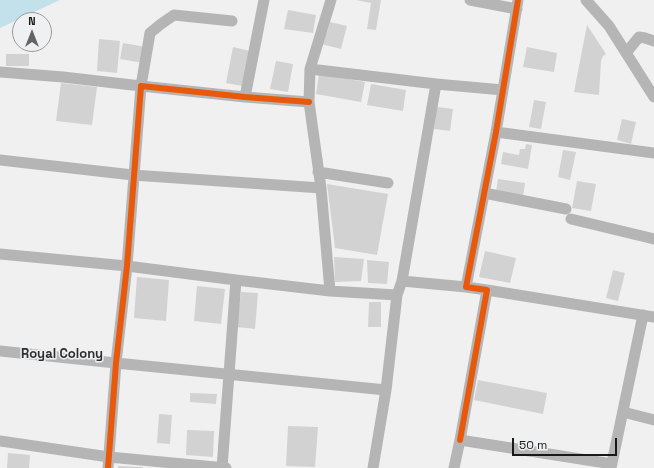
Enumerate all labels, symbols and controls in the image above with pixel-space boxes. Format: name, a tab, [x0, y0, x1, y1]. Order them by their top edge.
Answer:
north arrow	[12, 12, 52, 52]
text: N	[28, 14, 36, 28]
district label: Royal Colony	[21, 346, 103, 362]
scale bar	[514, 430, 619, 456]
text: 50 m	[519, 437, 547, 453]

